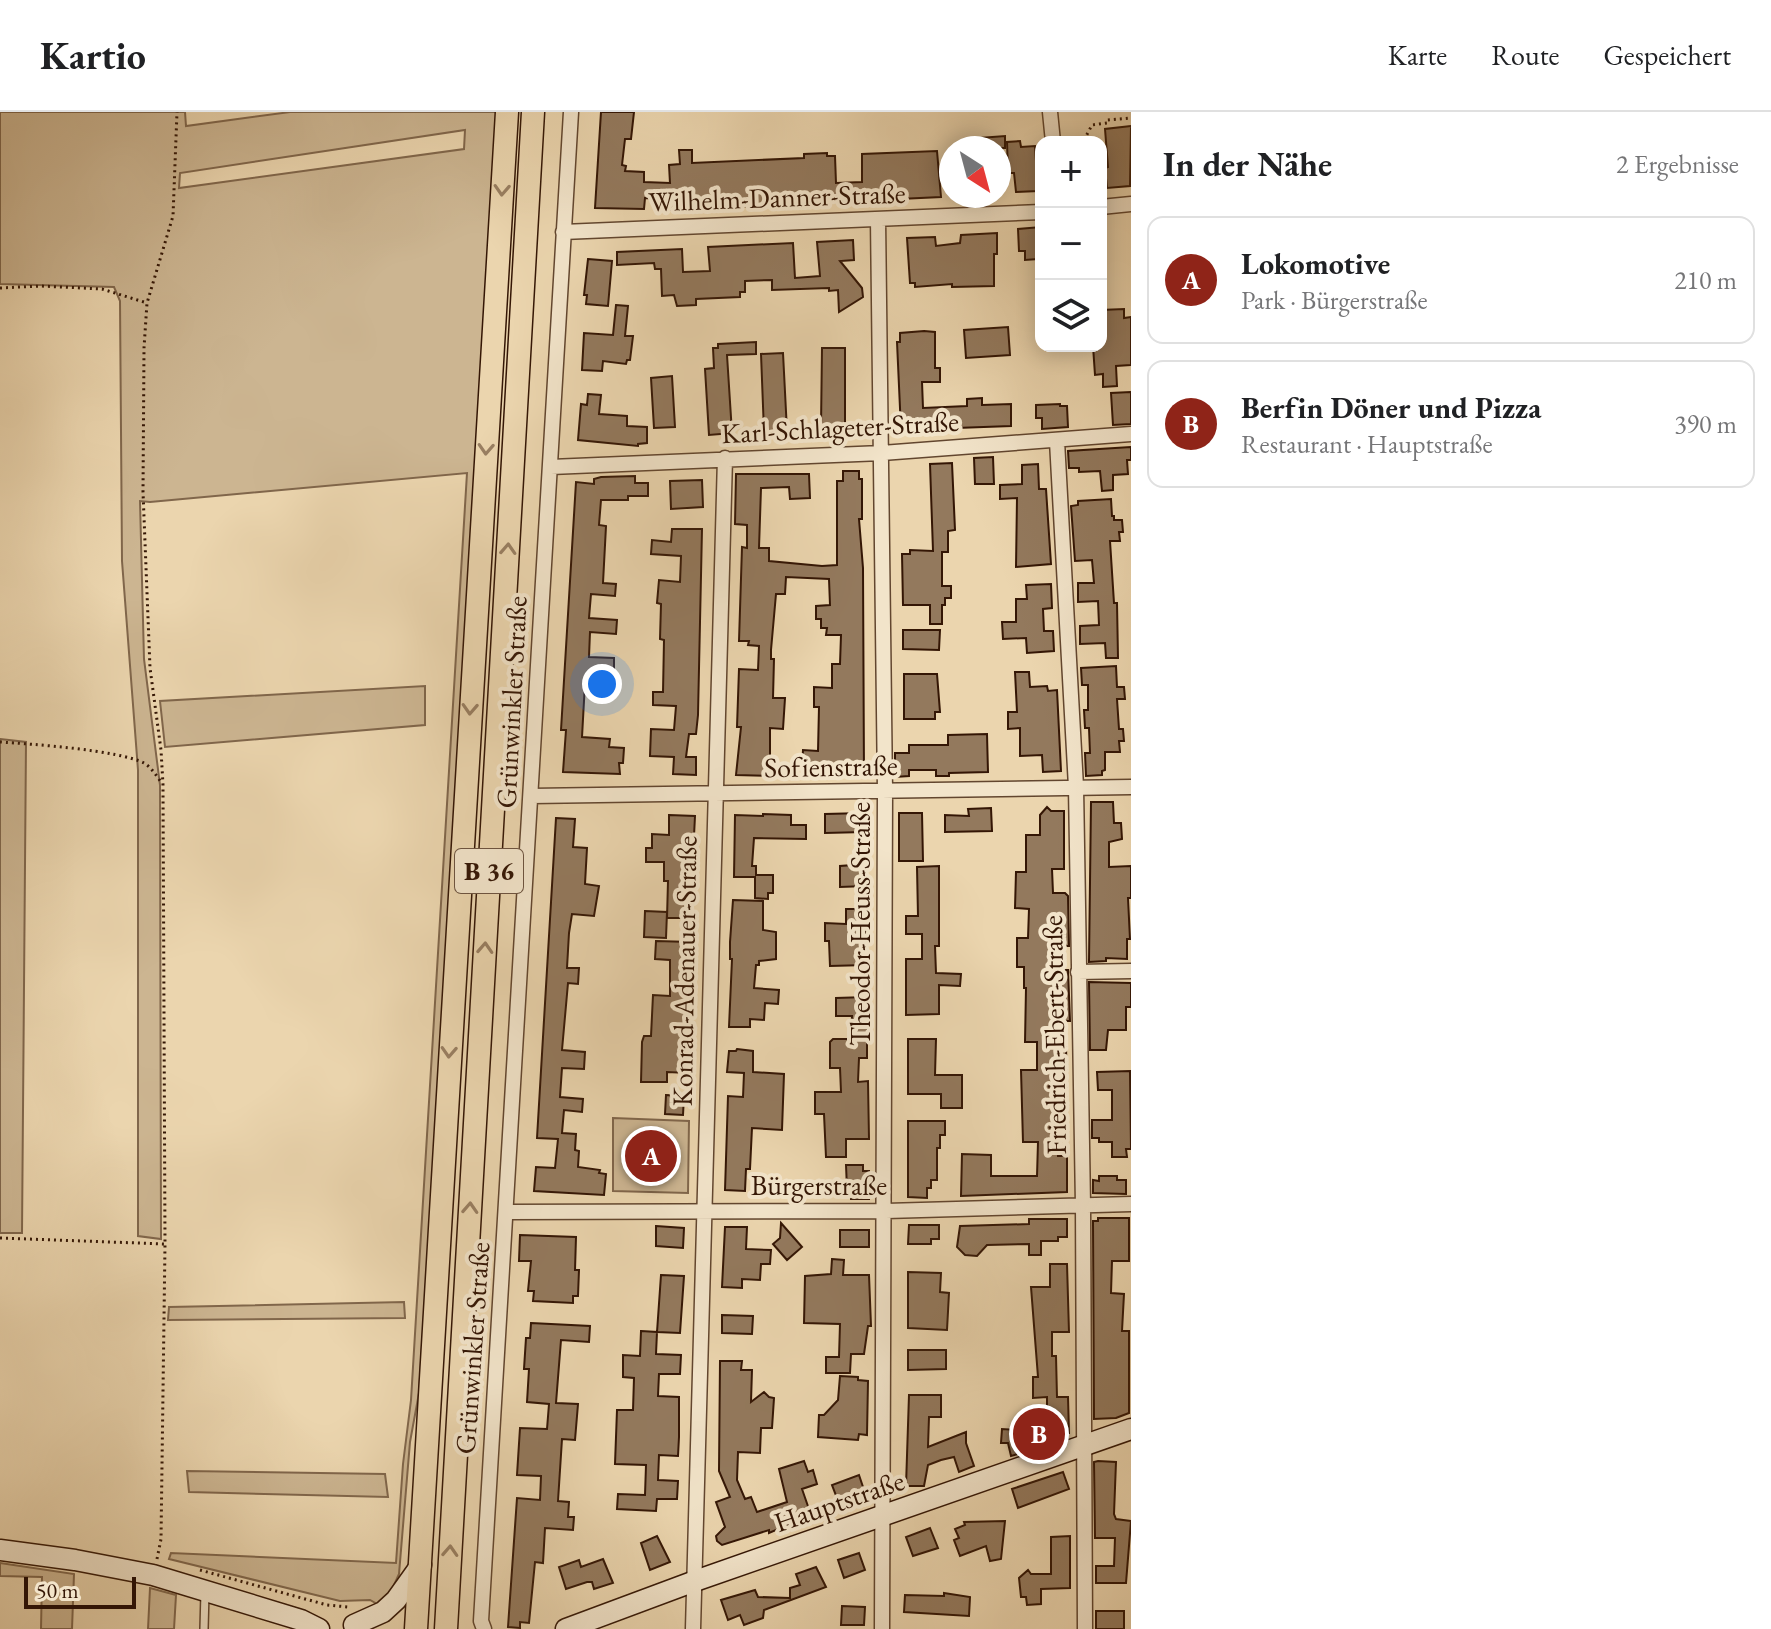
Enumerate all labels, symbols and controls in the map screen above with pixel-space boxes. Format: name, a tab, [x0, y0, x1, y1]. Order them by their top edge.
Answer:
text: Kartio	[40, 31, 146, 80]
text: Karte	[1388, 37, 1447, 73]
text: Route	[1491, 37, 1559, 73]
text: Gespeichert	[1603, 37, 1731, 73]
north arrow	[939, 136, 1011, 208]
map controls	[1035, 136, 1107, 352]
button: +	[1035, 136, 1107, 208]
text: In der Nähe	[1163, 142, 1332, 186]
text: 2 Ergebnisse	[1616, 147, 1739, 181]
street label: Wilhelm-Danner-Straße	[648, 175, 906, 219]
one-way arrow	[494, 184, 511, 197]
button: −	[1035, 208, 1107, 280]
text: Lokomotive	[1241, 244, 1390, 283]
text: A	[1182, 263, 1200, 297]
text: 210 m	[1674, 263, 1737, 297]
button: layers	[1035, 280, 1107, 352]
text: Park · Bürgerstraße	[1241, 283, 1428, 317]
text: Berfin Döner und Pizza	[1241, 388, 1541, 427]
street label: Karl-Schlageter-Straße	[720, 403, 960, 451]
text: B	[1183, 407, 1199, 441]
text: 390 m	[1674, 407, 1737, 441]
text: Restaurant · Hauptstraße	[1241, 427, 1493, 461]
one-way arrow	[478, 443, 495, 456]
one-way arrow	[499, 542, 516, 555]
street label: Grünwinkler Straße	[487, 595, 535, 809]
your location	[582, 664, 622, 704]
one-way arrow	[462, 703, 479, 716]
street label: Sofienstraße	[764, 747, 898, 785]
street label: Theodor-Heuss-Straße	[842, 802, 878, 1046]
street label: Konrad-Adenauer-Straße	[664, 835, 704, 1107]
road number: B 36	[455, 849, 523, 893]
street label: Friedrich-Ebert-Straße	[1034, 915, 1074, 1155]
one-way arrow	[476, 941, 493, 954]
one-way arrow	[441, 1046, 458, 1059]
pin: A	[625, 1126, 677, 1186]
street label: Bürgerstraße	[751, 1167, 887, 1203]
one-way arrow	[461, 1201, 478, 1214]
street label: Grünwinkler Straße	[447, 1241, 497, 1455]
pin: B	[1013, 1404, 1065, 1464]
street label: Hauptstraße	[769, 1462, 909, 1540]
one-way arrow	[441, 1544, 458, 1557]
scale bar	[24, 1573, 136, 1609]
text: 50 m	[36, 1576, 79, 1605]

